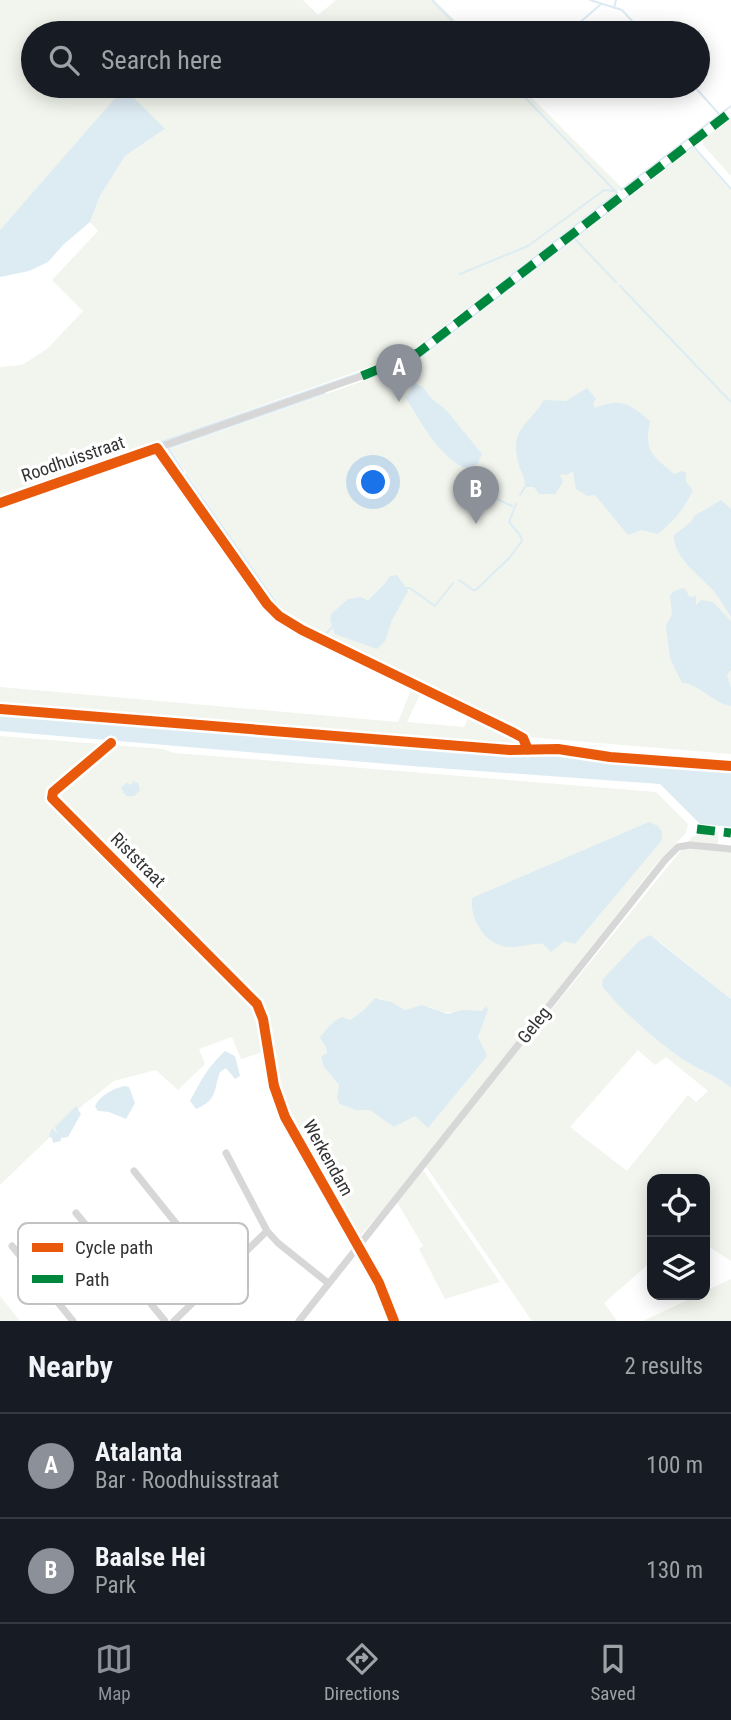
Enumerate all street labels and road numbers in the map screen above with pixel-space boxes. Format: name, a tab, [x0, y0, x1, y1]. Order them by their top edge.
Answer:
street label: Roodhuisstraat	[19, 431, 127, 486]
street label: Riststraat	[107, 828, 170, 891]
street label: Geleg	[513, 1002, 554, 1047]
street label: Werkendam	[299, 1116, 358, 1199]

